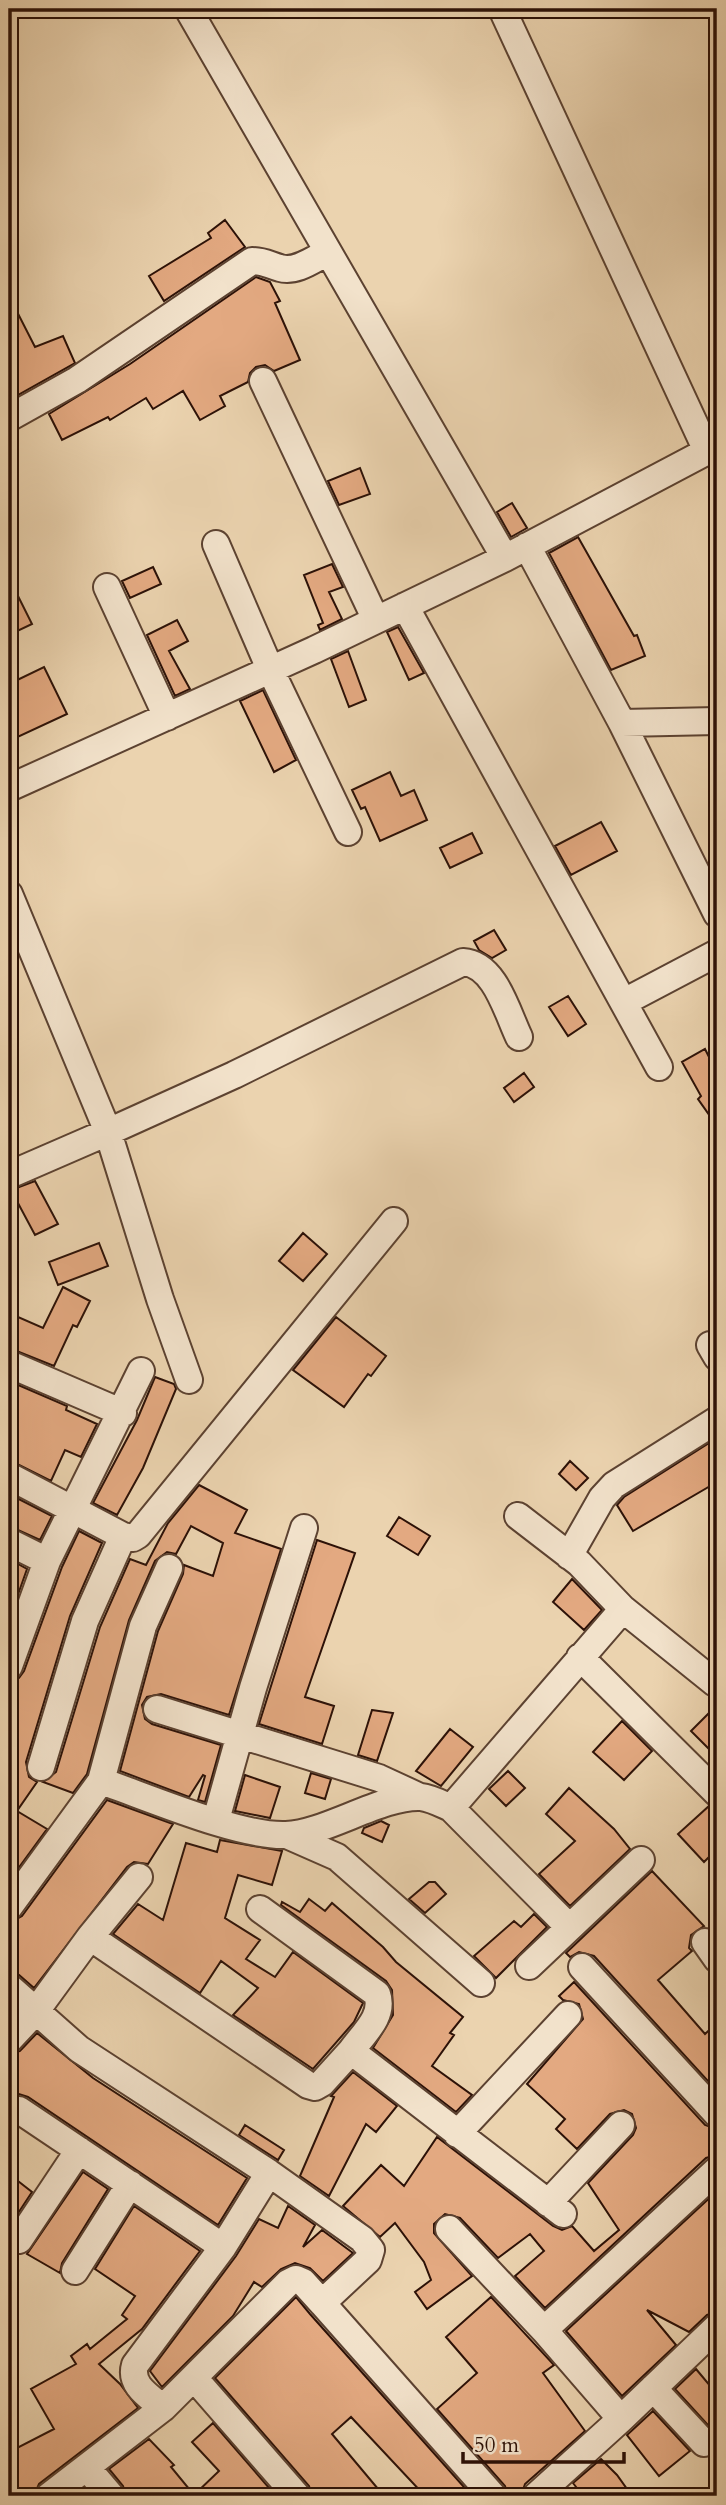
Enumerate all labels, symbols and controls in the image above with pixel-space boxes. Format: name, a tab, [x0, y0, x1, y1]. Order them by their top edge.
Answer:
scale bar	[463, 2421, 624, 2465]
text: 50 m	[474, 2431, 519, 2460]

